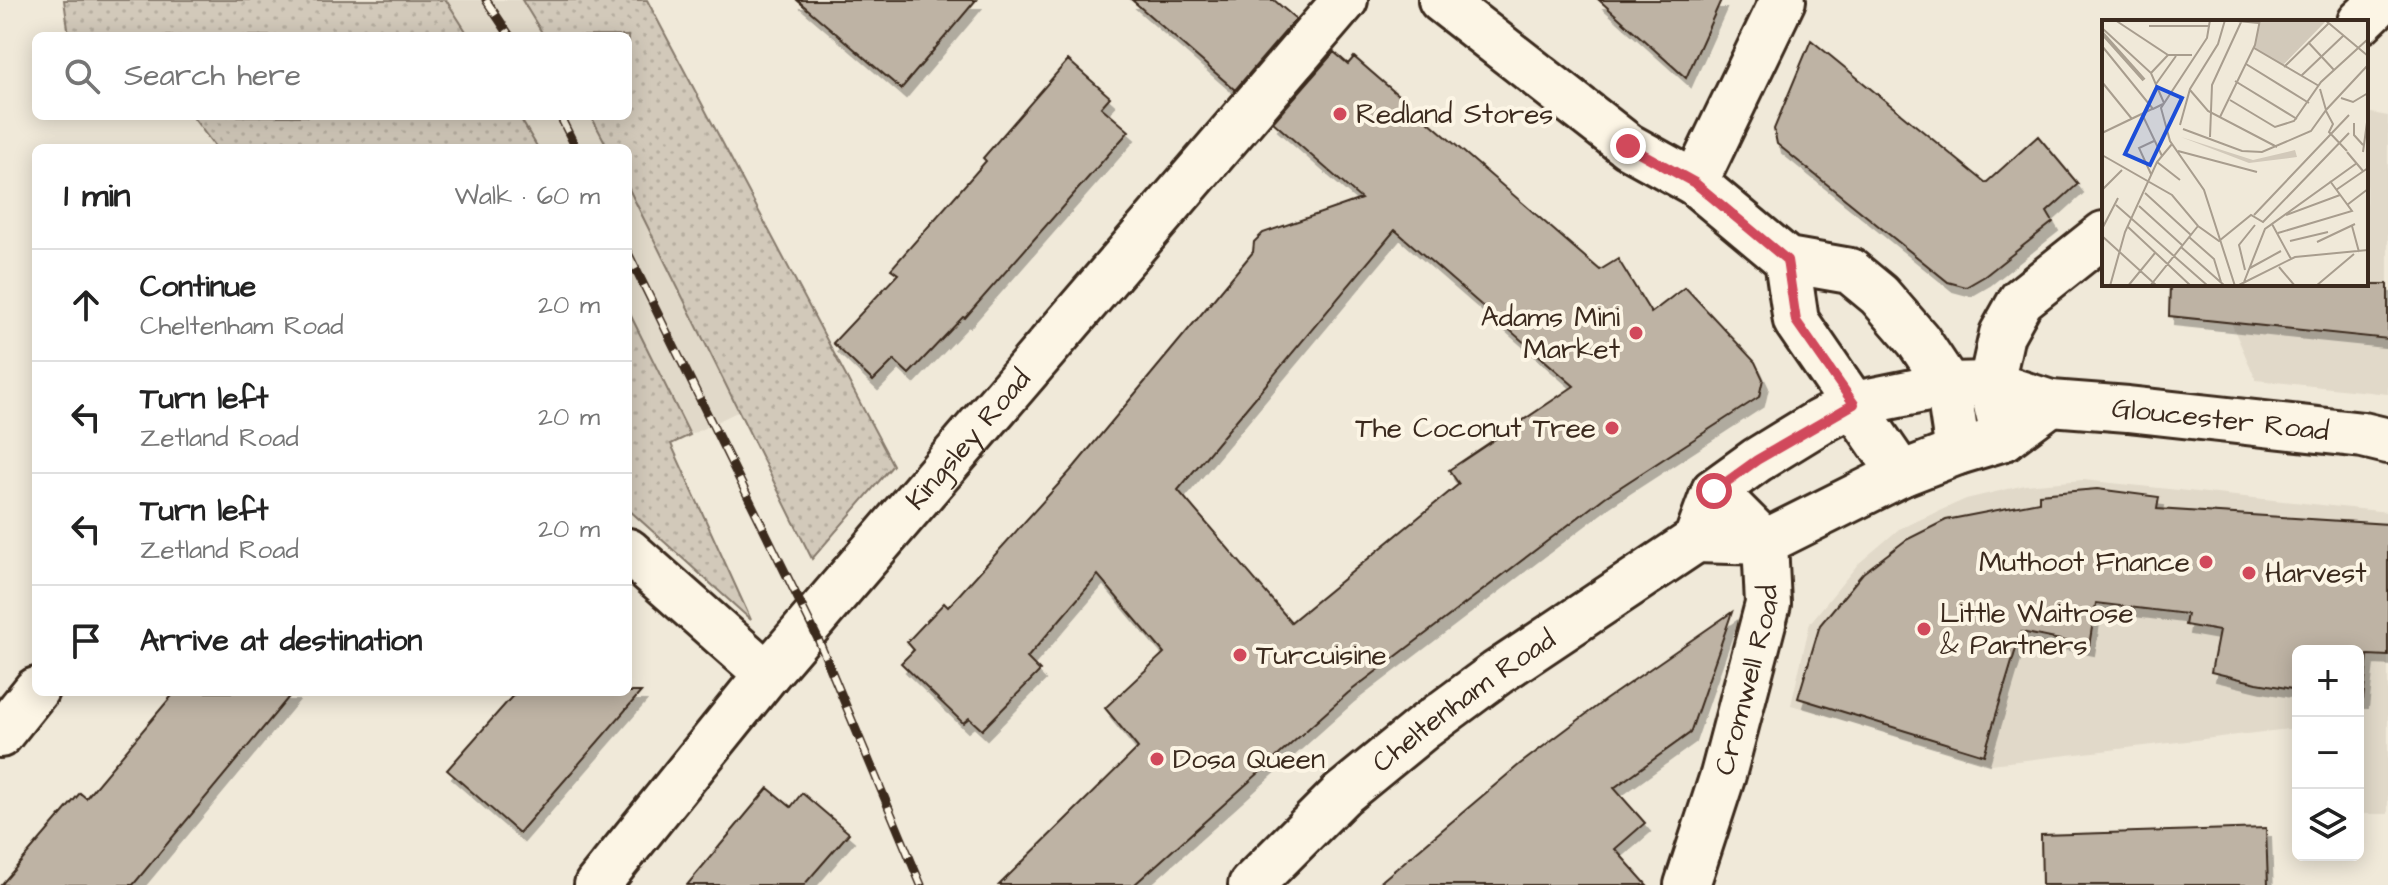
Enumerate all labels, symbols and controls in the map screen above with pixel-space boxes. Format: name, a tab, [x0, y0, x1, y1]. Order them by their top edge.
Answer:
inset map	[2102, 20, 2368, 286]
search box	[32, 32, 632, 120]
icon: search	[60, 54, 104, 98]
text: Search here	[124, 55, 301, 97]
place label: Redland Stores	[1356, 95, 1553, 134]
marker: Redland Stores	[1331, 105, 1349, 123]
route end	[1610, 128, 1646, 164]
text: 1 min	[64, 172, 131, 220]
text: Walk · 60 m	[454, 178, 600, 214]
text: Continue	[140, 266, 256, 308]
icon: ahead	[64, 283, 108, 327]
text: 20 m	[538, 287, 600, 323]
place label: Adams Mini Market	[1481, 298, 1621, 369]
text: Cheltenham Road	[140, 308, 343, 344]
marker: Adams Mini Market	[1627, 324, 1645, 342]
street label: Kingsley Road	[897, 361, 1040, 518]
text: Turn left	[140, 378, 268, 420]
street label: Gloucester Road	[2110, 388, 2331, 451]
icon: left	[64, 395, 108, 439]
text: 20 m	[538, 399, 600, 435]
place label: The Coconut Tree	[1355, 409, 1596, 448]
marker: The Coconut Tree	[1603, 419, 1621, 437]
text: Zetland Road	[140, 420, 299, 456]
route start	[1696, 473, 1732, 509]
text: Turn left	[140, 490, 268, 532]
icon: left	[64, 507, 108, 551]
text: 20 m	[538, 511, 600, 547]
text: Zetland Road	[140, 532, 299, 568]
place label: Muthoot Fnance	[1979, 543, 2190, 582]
marker: Muthoot Fnance	[2197, 553, 2215, 571]
place label: Harvest	[2265, 554, 2367, 593]
marker: Harvest	[2240, 564, 2258, 582]
street label: Cromwell Road	[1704, 584, 1788, 779]
place label: Little Waitrose & Partners	[1940, 594, 2134, 665]
icon: arrive	[64, 619, 108, 663]
text: Arrive at destination	[140, 620, 422, 662]
street label: Cheltenham Road	[1364, 620, 1563, 781]
marker: Little Waitrose & Partners	[1915, 620, 1933, 638]
place label: Turcuisine	[1256, 636, 1387, 675]
map controls	[2292, 645, 2364, 861]
button: +	[2292, 645, 2364, 717]
marker: Turcuisine	[1231, 646, 1249, 664]
button: −	[2292, 717, 2364, 789]
place label: Dosa Queen	[1173, 740, 1325, 779]
marker: Dosa Queen	[1148, 750, 1166, 768]
button: layers	[2292, 789, 2364, 861]

